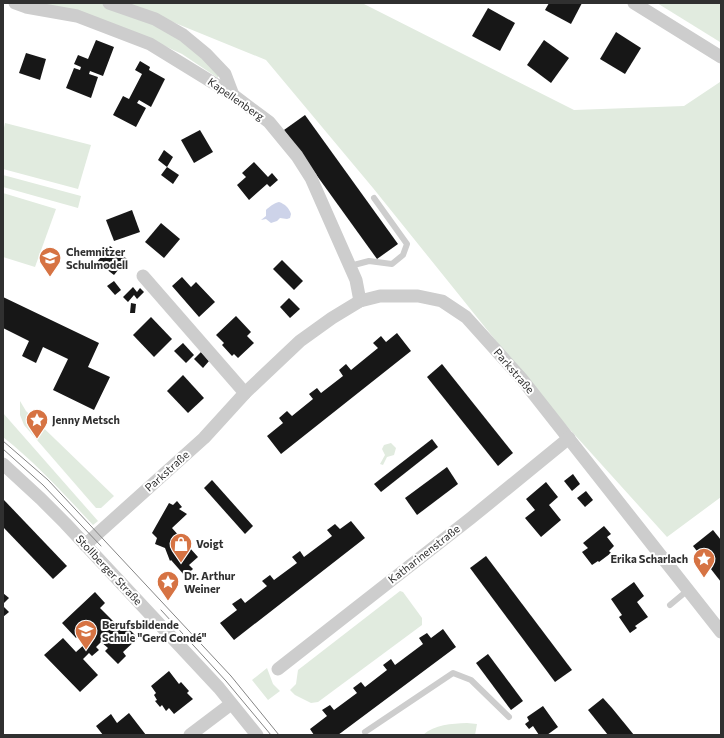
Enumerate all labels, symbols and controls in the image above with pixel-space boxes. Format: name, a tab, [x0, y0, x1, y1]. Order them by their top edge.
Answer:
street label: Kapellenberg	[206, 74, 267, 123]
school or university icon: Chemnitzer Schulmodell	[37, 245, 63, 278]
place label: Chemnitzer Schulmodell	[66, 245, 128, 271]
street label: Parkstraße	[491, 346, 537, 396]
place icon: Jenny Metsch	[24, 407, 50, 440]
place label: Jenny Metsch	[52, 413, 120, 427]
street label: Parkstraße	[142, 447, 192, 494]
street label: Katharinenstraße	[385, 521, 462, 586]
shop icon: Voigt	[168, 531, 194, 564]
street label: Stollberger Straße	[74, 532, 145, 608]
place label: Voigt	[196, 537, 224, 550]
place icon: Erika Scharlach	[691, 546, 717, 579]
place label: Erika Scharlach	[611, 552, 688, 565]
place icon: Dr. Arthur Weiner	[155, 569, 181, 602]
place label: Dr. Arthur Weiner	[184, 569, 236, 595]
school or university icon: Berufsbildende Schule "Gerd Condé"	[73, 618, 99, 651]
place label: Berufsbildende Schule "Gerd Condé"	[102, 618, 207, 644]

